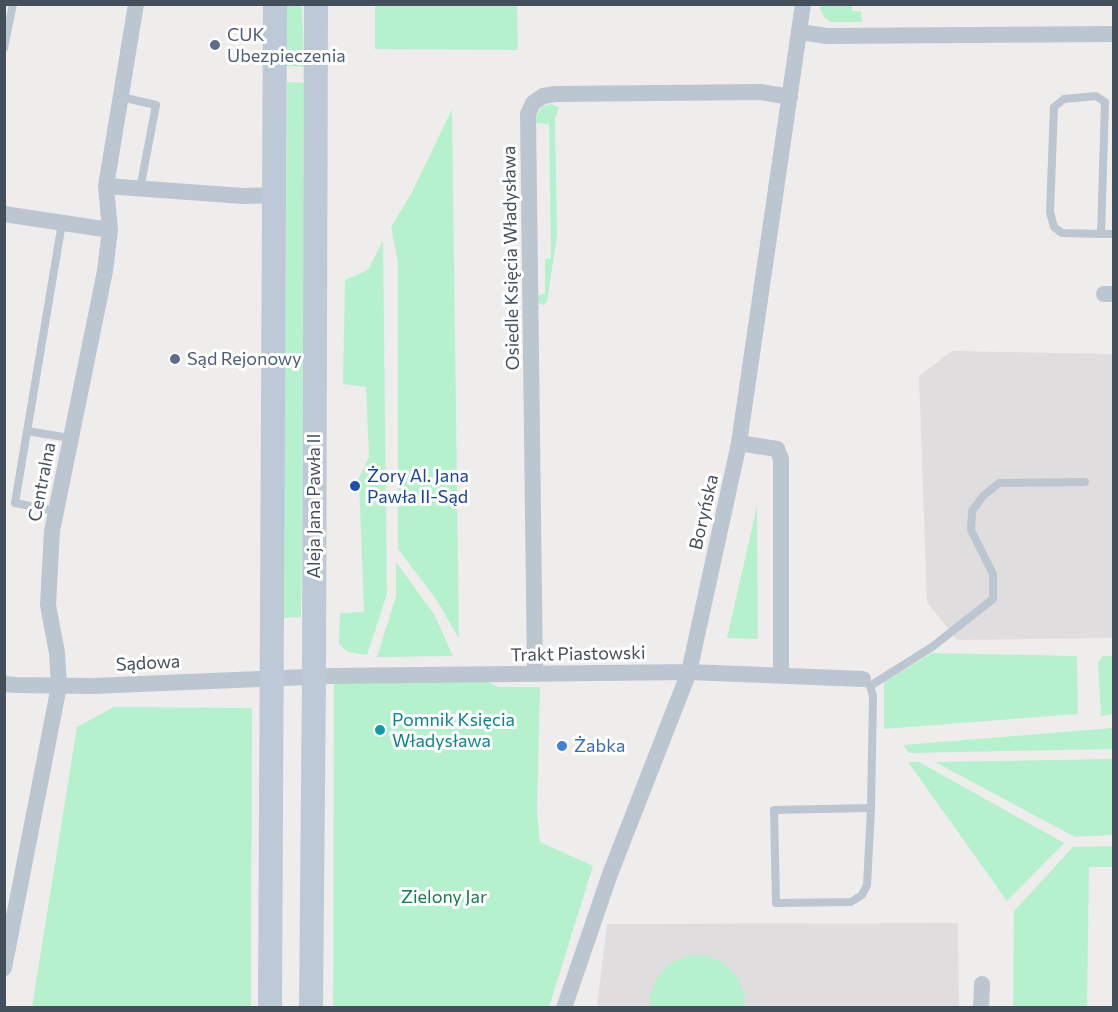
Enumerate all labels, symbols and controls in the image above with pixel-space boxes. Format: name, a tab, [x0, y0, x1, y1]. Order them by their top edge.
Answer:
place label: CUK Ubezpieczenia	[227, 24, 346, 66]
marker: CUK Ubezpieczenia	[208, 38, 222, 52]
street label: Osiedle Księcia Władysława	[498, 146, 524, 370]
place label: Sąd Rejonowy	[187, 348, 302, 370]
marker: Sąd Rejonowy	[168, 352, 182, 366]
street label: Aleja Jana Pawła II	[303, 433, 325, 579]
street label: Centralna	[24, 441, 60, 523]
place label: Żory Al. Jana Pawła II-Sąd	[367, 465, 469, 508]
street label: Boryńska	[685, 472, 723, 552]
marker: Żory Al. Jana Pawła II-Sąd	[348, 479, 362, 493]
street label: Trakt Piastowski	[510, 642, 646, 666]
street label: Sądowa	[115, 651, 181, 675]
place label: Pomnik Księcia Władysława	[392, 709, 515, 752]
marker: Pomnik Księcia Władysława	[373, 723, 387, 737]
place label: Żabka	[574, 735, 625, 757]
marker: Żabka	[555, 739, 569, 753]
park label: Zielony Jar	[401, 886, 487, 908]

